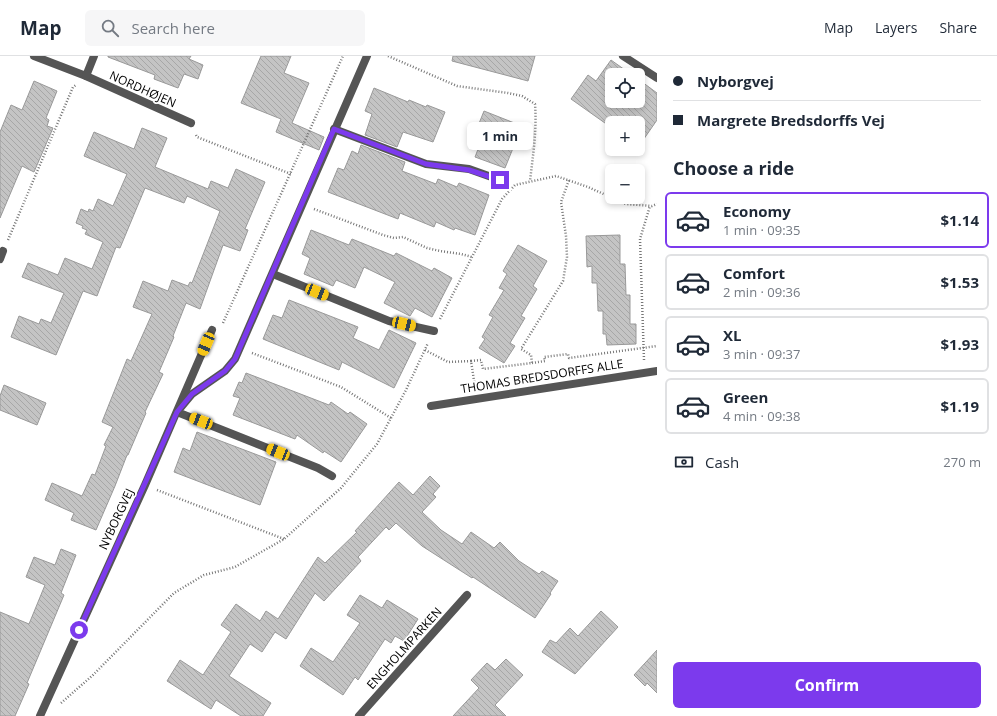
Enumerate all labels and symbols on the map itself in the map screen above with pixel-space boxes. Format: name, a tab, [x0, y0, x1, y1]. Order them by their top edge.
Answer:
street label: NORDHØJEN	[107, 67, 179, 111]
callout: 1 min	[467, 122, 533, 150]
route end	[491, 171, 509, 189]
car	[304, 282, 330, 302]
car	[391, 315, 417, 333]
car	[196, 331, 216, 357]
street label: THOMAS BREDSDORFFS ALLE	[460, 355, 624, 397]
car	[188, 411, 214, 431]
car	[265, 442, 291, 462]
street label: NYBORGVEJ	[94, 485, 138, 553]
street label: ENGHOLMPARKEN	[363, 603, 445, 693]
route start	[70, 621, 88, 639]

